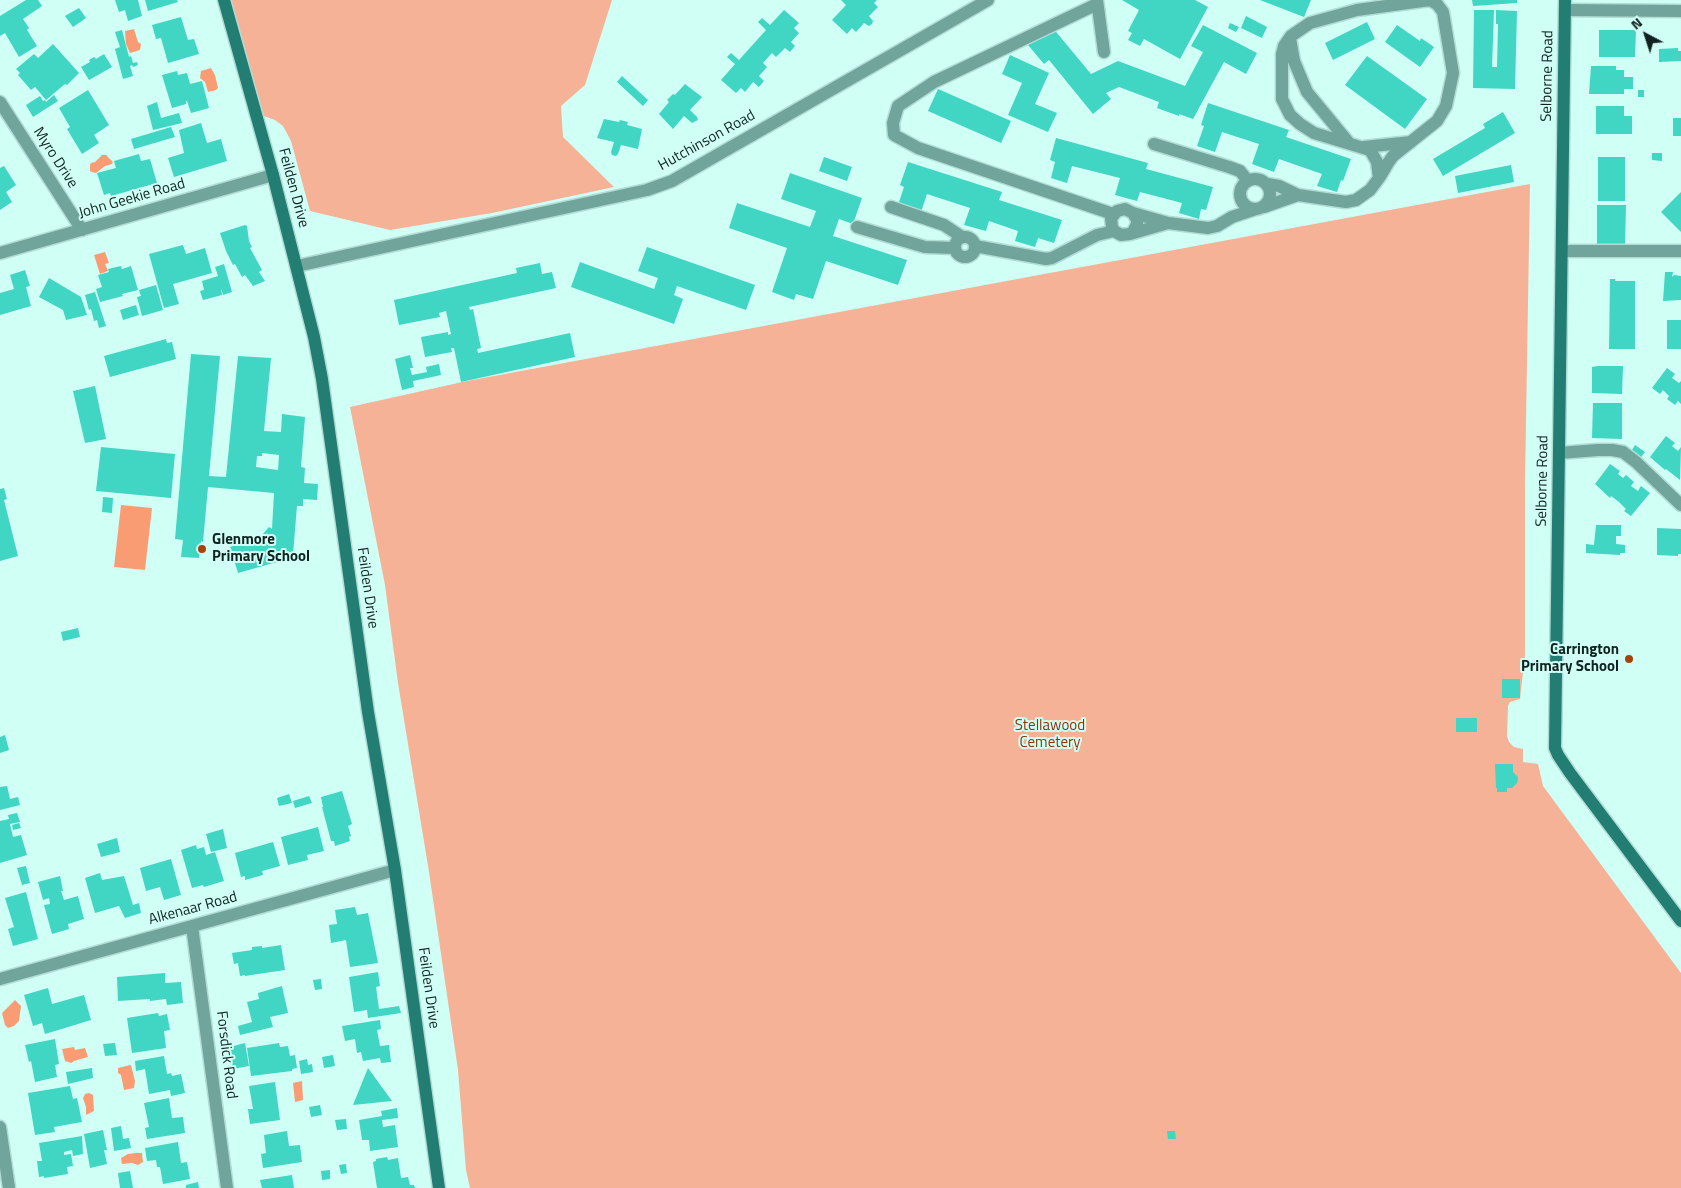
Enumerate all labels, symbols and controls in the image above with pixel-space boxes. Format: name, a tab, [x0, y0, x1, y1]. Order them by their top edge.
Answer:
north arrow	[1621, 10, 1671, 60]
text: N	[1626, 12, 1646, 34]
street label: Selborne Road	[1538, 30, 1558, 122]
street label: Hutchinson Road	[655, 107, 759, 175]
street label: Myro Drive	[29, 124, 81, 192]
street label: Feilden Drive	[274, 146, 312, 230]
street label: John Geekie Road	[77, 175, 187, 223]
street label: Selborne Road	[1533, 435, 1553, 527]
place label: Glenmore Primary School	[212, 531, 310, 566]
marker: Glenmore Primary School	[196, 543, 208, 555]
street label: Feilden Drive	[352, 546, 382, 630]
place label: Carrington Primary School	[1521, 641, 1619, 676]
marker: Carrington Primary School	[1623, 653, 1635, 665]
park label: Stellawood Cemetery	[1015, 717, 1085, 752]
street label: Alkenaar Road	[147, 889, 239, 929]
street label: Feilden Drive	[413, 946, 443, 1030]
street label: Forsdick Road	[212, 1010, 240, 1100]

